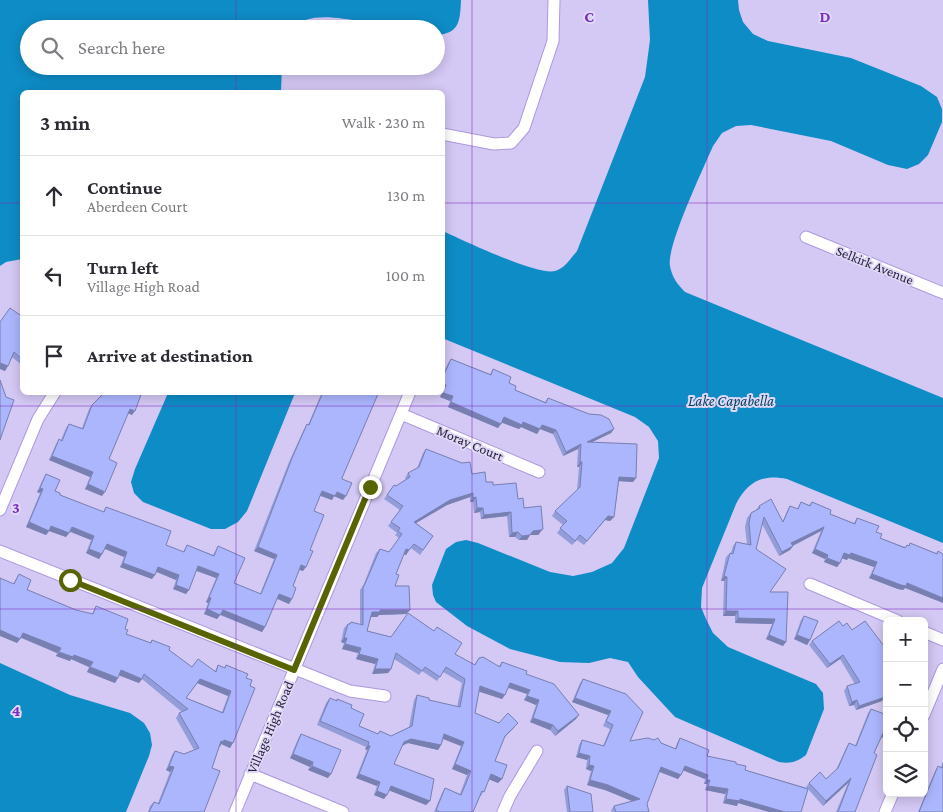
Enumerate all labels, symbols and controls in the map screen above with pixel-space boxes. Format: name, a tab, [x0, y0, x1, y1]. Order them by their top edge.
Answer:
text: C	[584, 8, 594, 25]
text: D	[819, 8, 831, 25]
search box	[20, 20, 445, 75]
icon: search	[38, 34, 66, 62]
text: Search here	[78, 37, 165, 58]
text: 3 min	[40, 111, 90, 135]
text: Walk · 230 m	[342, 114, 425, 131]
text: Continue	[87, 177, 162, 198]
icon: ahead	[40, 182, 68, 210]
text: 130 m	[387, 187, 425, 204]
text: Aberdeen Court	[87, 198, 187, 215]
street label: Selkirk Avenue	[834, 242, 916, 288]
text: Turn left	[87, 257, 159, 278]
icon: left	[40, 262, 68, 290]
text: 100 m	[386, 267, 425, 284]
text: Village High Road	[87, 278, 200, 295]
icon: arrive	[40, 342, 68, 370]
text: Arrive at destination	[87, 345, 253, 366]
water label: Lake Capabella	[688, 393, 774, 410]
street label: Moray Court	[434, 422, 506, 464]
route end	[359, 476, 382, 499]
text: 3	[12, 499, 20, 516]
route start	[59, 569, 82, 592]
map controls	[883, 617, 928, 797]
button: +	[883, 617, 928, 662]
button: −	[883, 662, 928, 707]
street label: Village High Road	[243, 678, 297, 776]
text: 4	[12, 702, 21, 719]
button: locate	[883, 707, 928, 752]
button: layers	[883, 752, 928, 797]

